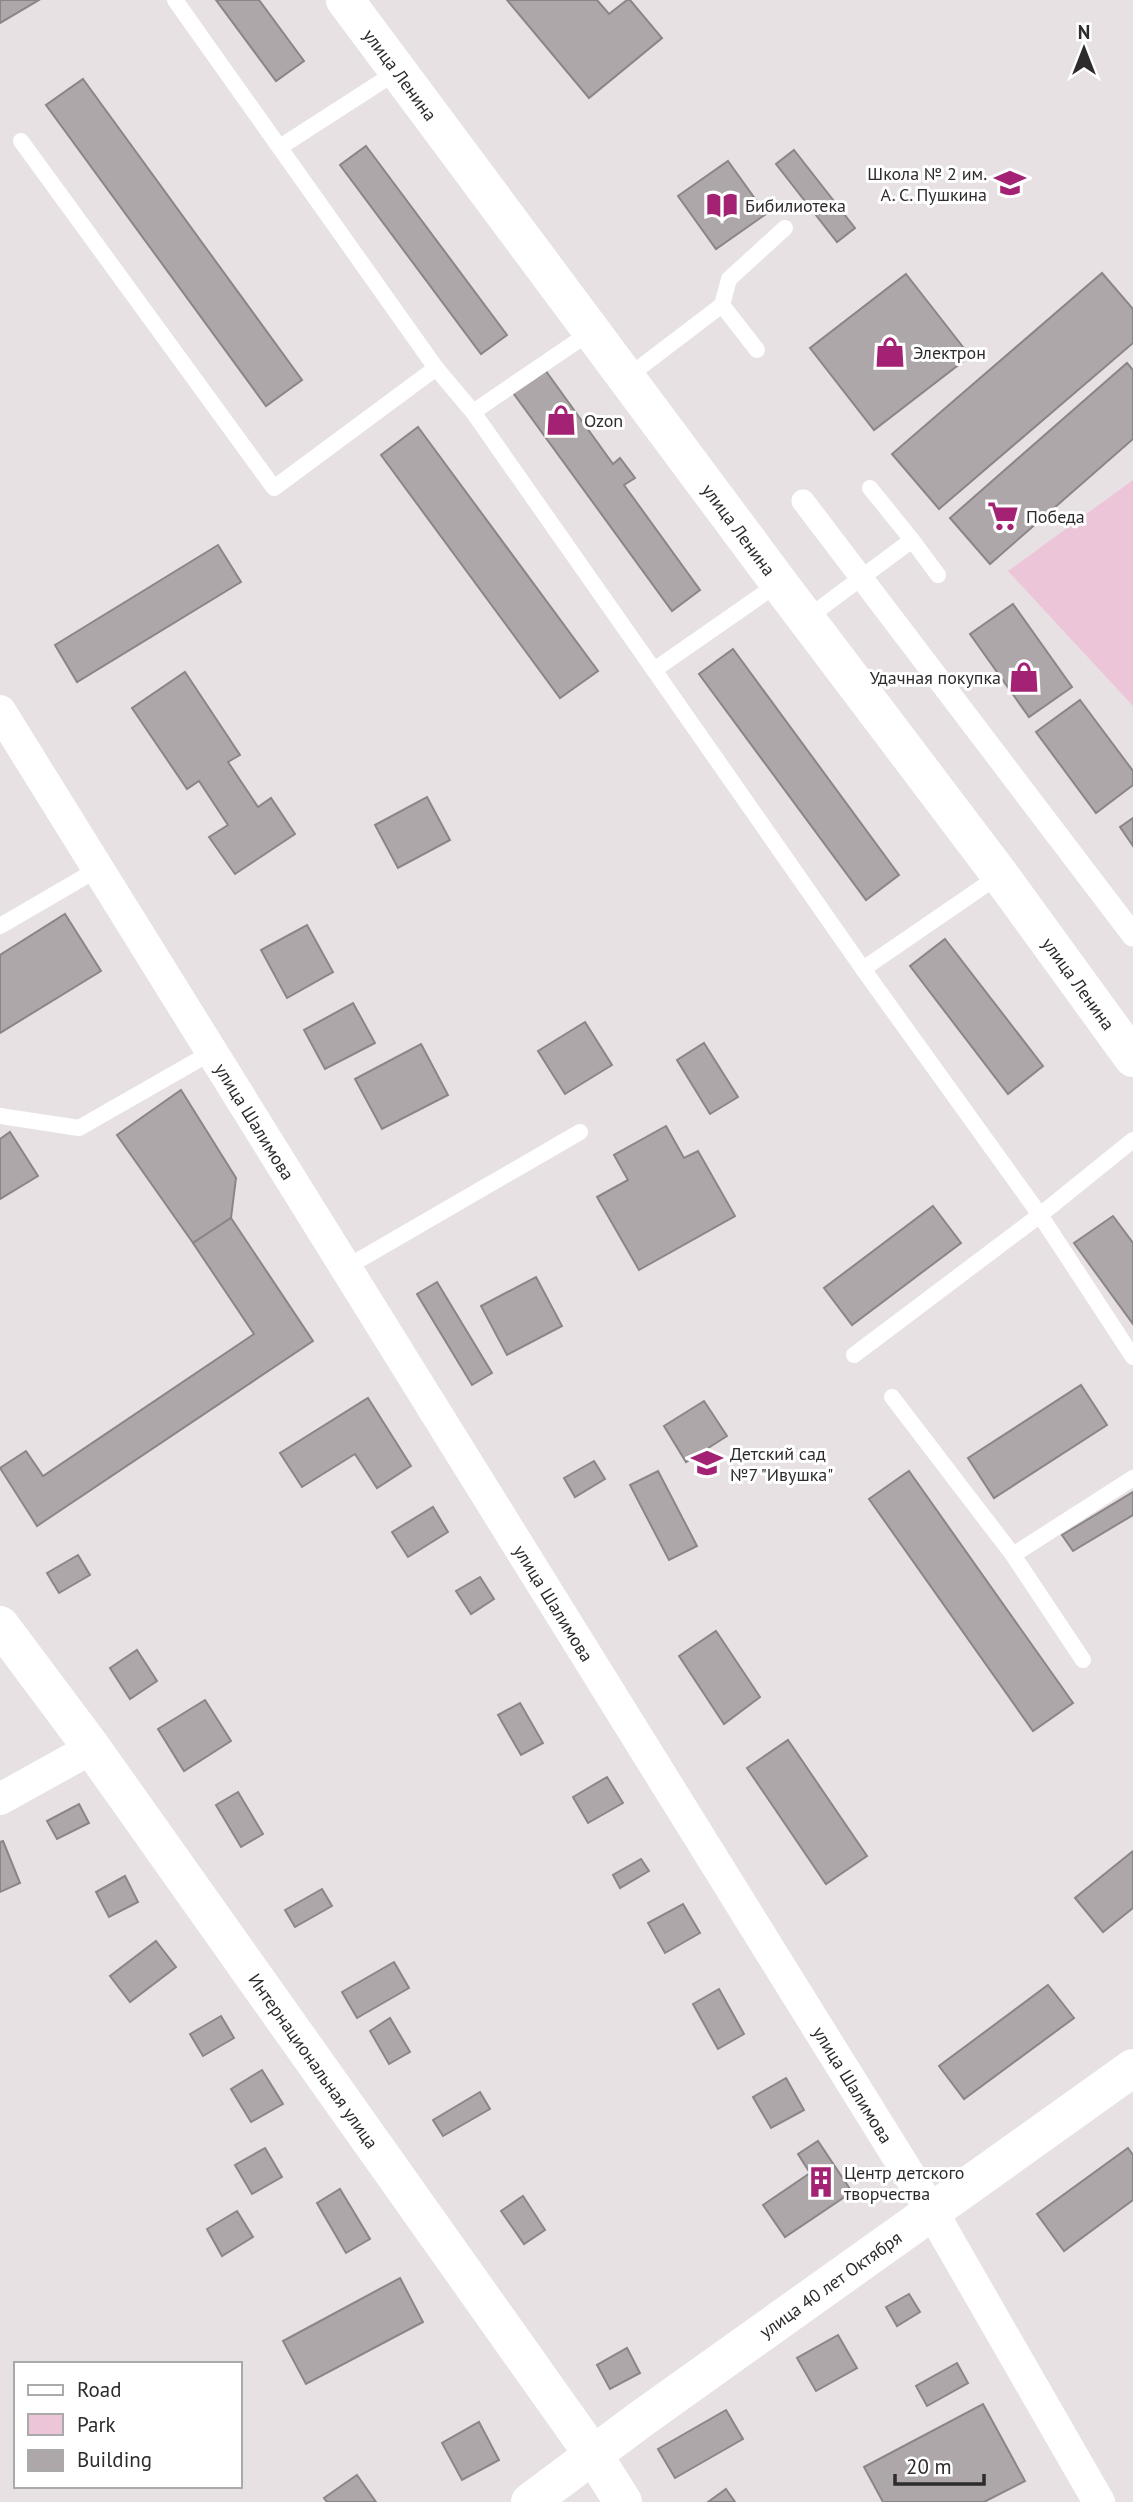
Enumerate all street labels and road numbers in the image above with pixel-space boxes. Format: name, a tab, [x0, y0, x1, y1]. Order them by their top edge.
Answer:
street label: улица Ленина	[359, 24, 442, 125]
street label: улица Ленина	[697, 479, 781, 580]
street label: улица Ленина	[1037, 932, 1120, 1034]
street label: улица Шалимова	[210, 1059, 300, 1184]
street label: улица Шалимова	[509, 1540, 599, 1666]
street label: Интернациональная улица	[244, 1969, 384, 2153]
street label: улица Шалимова	[808, 2022, 898, 2147]
street label: улица 40 лет Октября	[755, 2225, 906, 2343]

